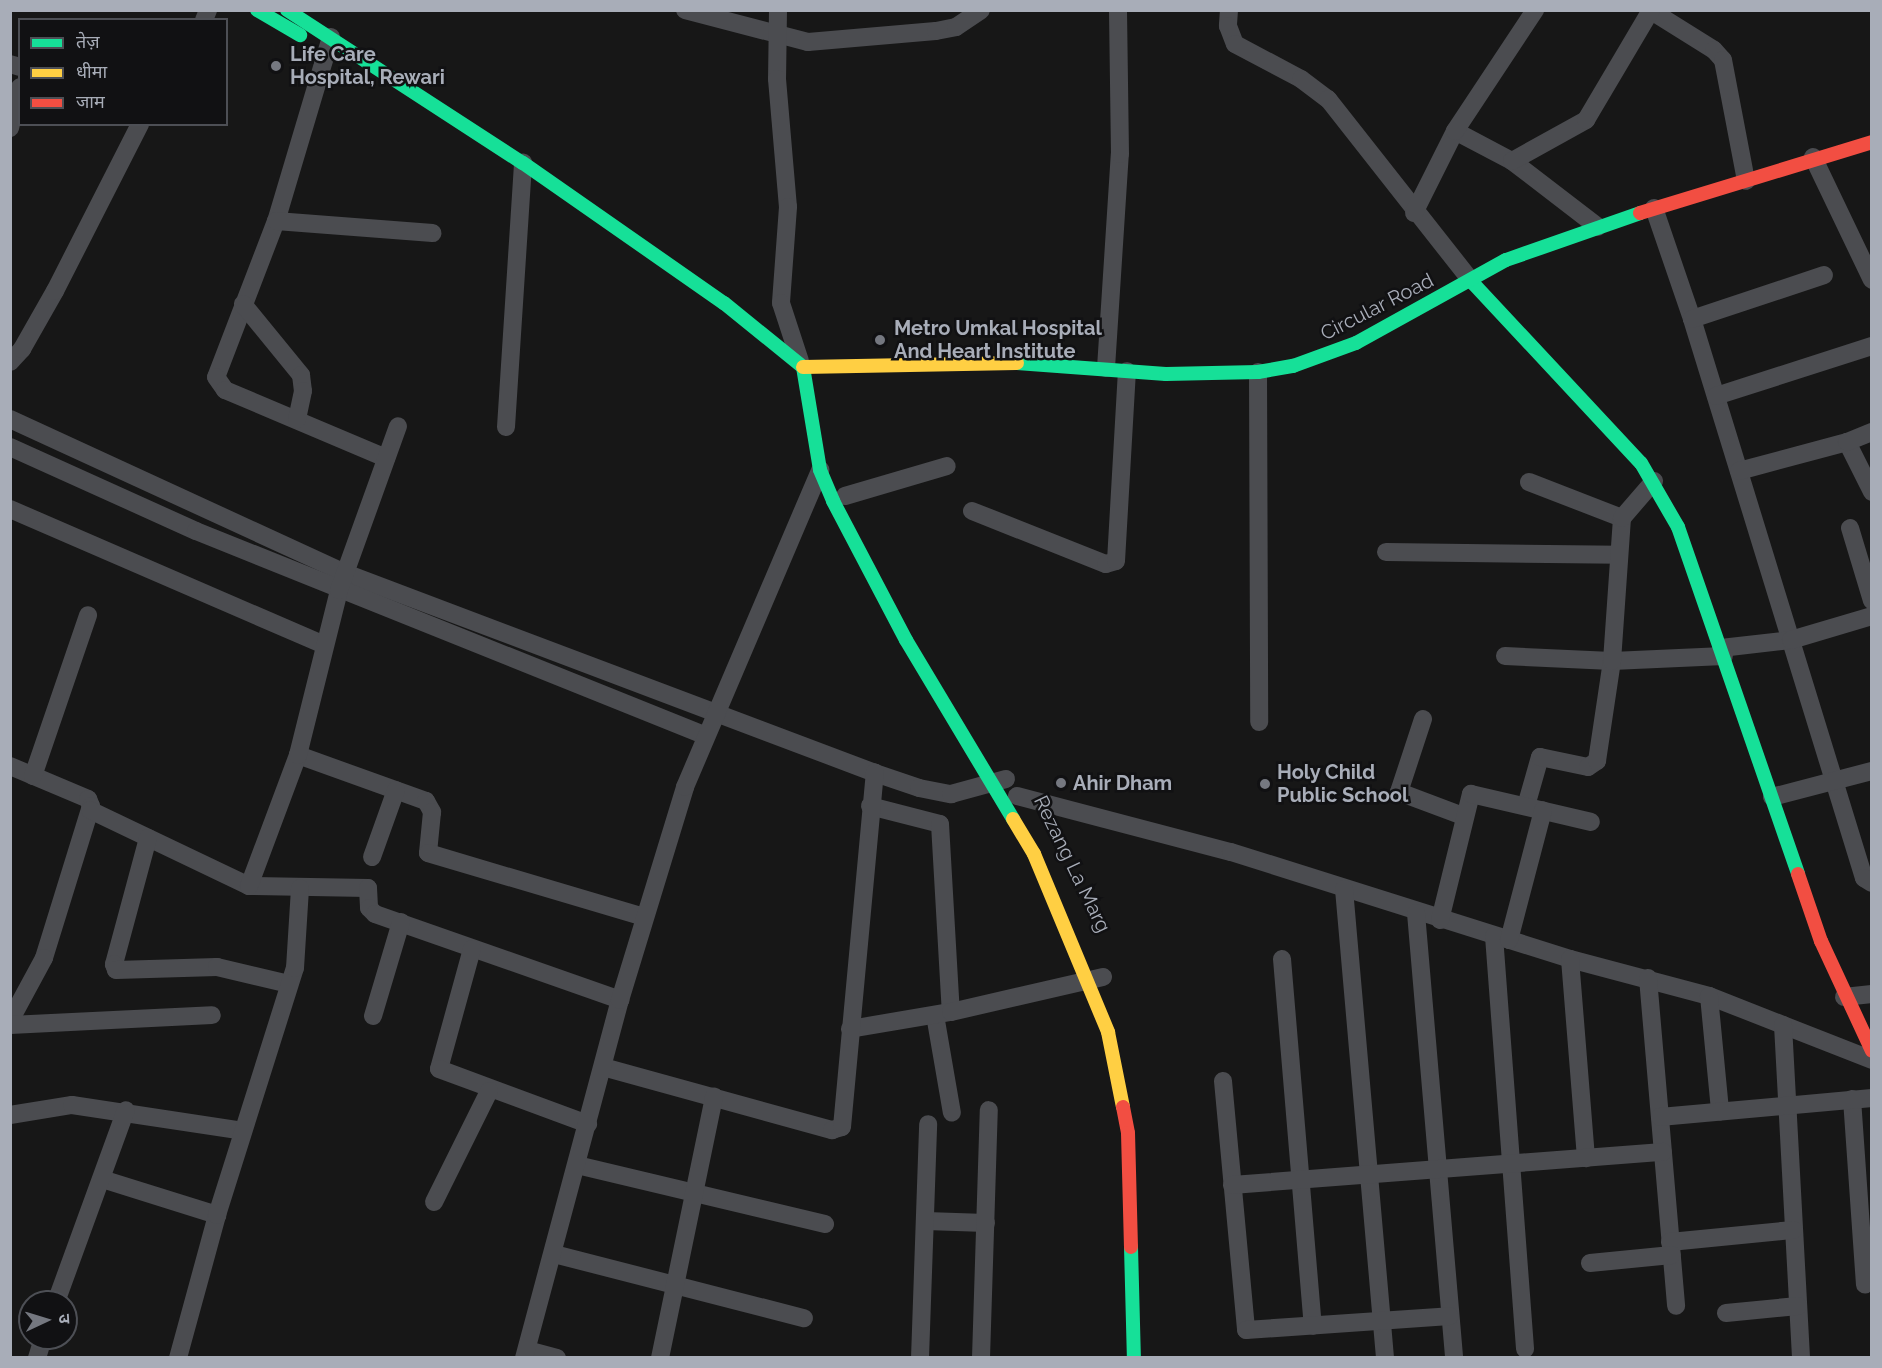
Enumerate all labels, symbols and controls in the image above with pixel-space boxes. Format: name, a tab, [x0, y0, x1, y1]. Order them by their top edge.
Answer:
legend	[18, 18, 228, 126]
text: तेज़	[76, 31, 100, 52]
place label: Life Care Hospital, Rewari	[290, 42, 445, 89]
marker: Life Care Hospital, Rewari	[267, 57, 285, 75]
text: धीमा	[76, 61, 107, 82]
text: जाम	[76, 91, 105, 112]
street label: Circular Road	[1316, 268, 1438, 346]
place label: Metro Umkal Hospital And Heart Institute	[894, 316, 1102, 363]
marker: Metro Umkal Hospital And Heart Institute	[871, 331, 889, 349]
place label: Holy Child Public School	[1277, 760, 1408, 807]
place label: Ahir Dham	[1073, 771, 1173, 795]
marker: Ahir Dham	[1054, 776, 1068, 790]
marker: Holy Child Public School	[1258, 777, 1272, 791]
street label: Rezang La Marg	[1028, 792, 1116, 936]
north arrow	[18, 1290, 78, 1350]
text: उ	[55, 1314, 74, 1324]

